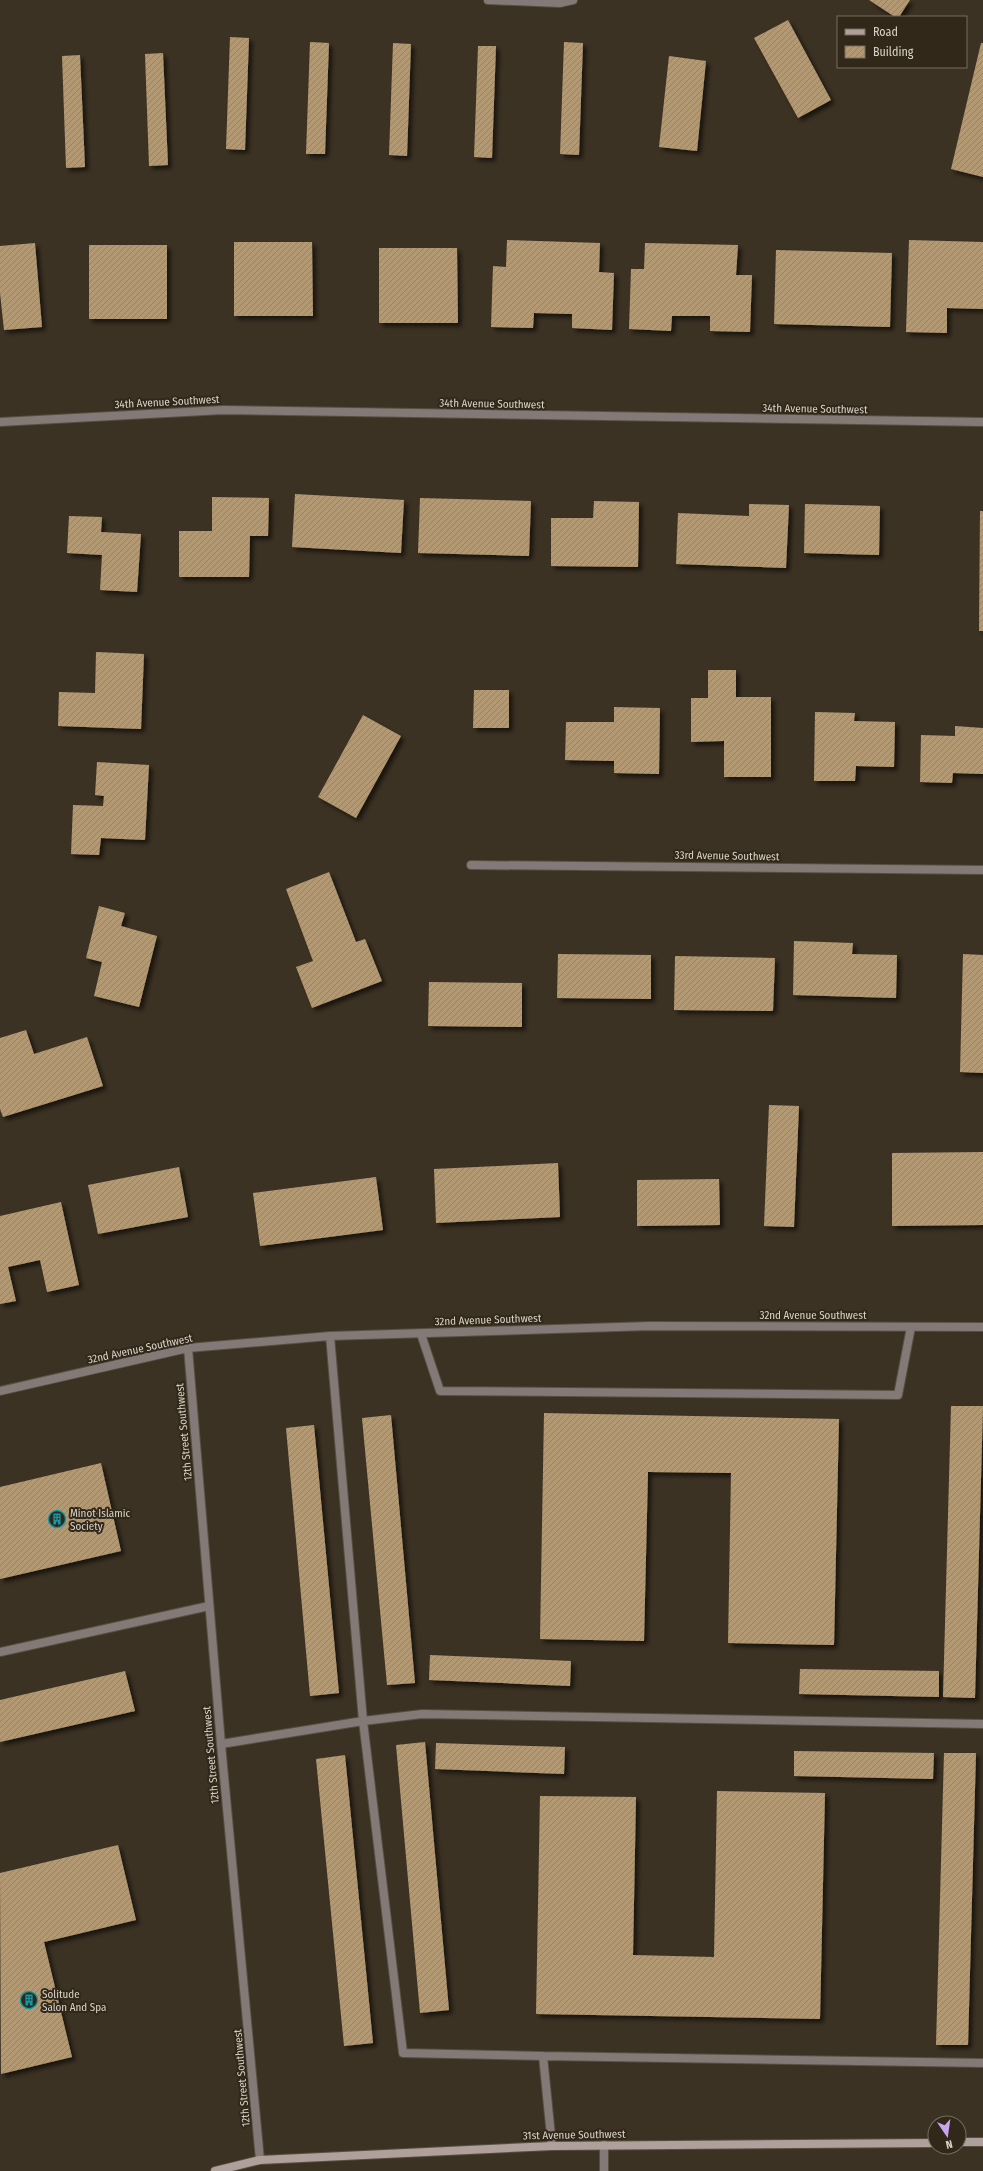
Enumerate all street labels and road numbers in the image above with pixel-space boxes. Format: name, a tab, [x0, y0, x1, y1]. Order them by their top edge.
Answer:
street label: 34th Avenue Southwest	[114, 393, 220, 411]
street label: 34th Avenue Southwest	[439, 397, 545, 411]
street label: 34th Avenue Southwest	[762, 402, 868, 416]
street label: 33rd Avenue Southwest	[674, 849, 780, 863]
street label: 32nd Avenue Southwest	[760, 1309, 867, 1322]
street label: 32nd Avenue Southwest	[434, 1312, 542, 1328]
street label: 32nd Avenue Southwest	[86, 1331, 194, 1366]
street label: 12th Street Southwest	[173, 1382, 195, 1481]
street label: 12th Street Southwest	[200, 1705, 222, 1804]
street label: 12th Street Southwest	[231, 2028, 253, 2127]
street label: 31st Avenue Southwest	[522, 2128, 626, 2142]

